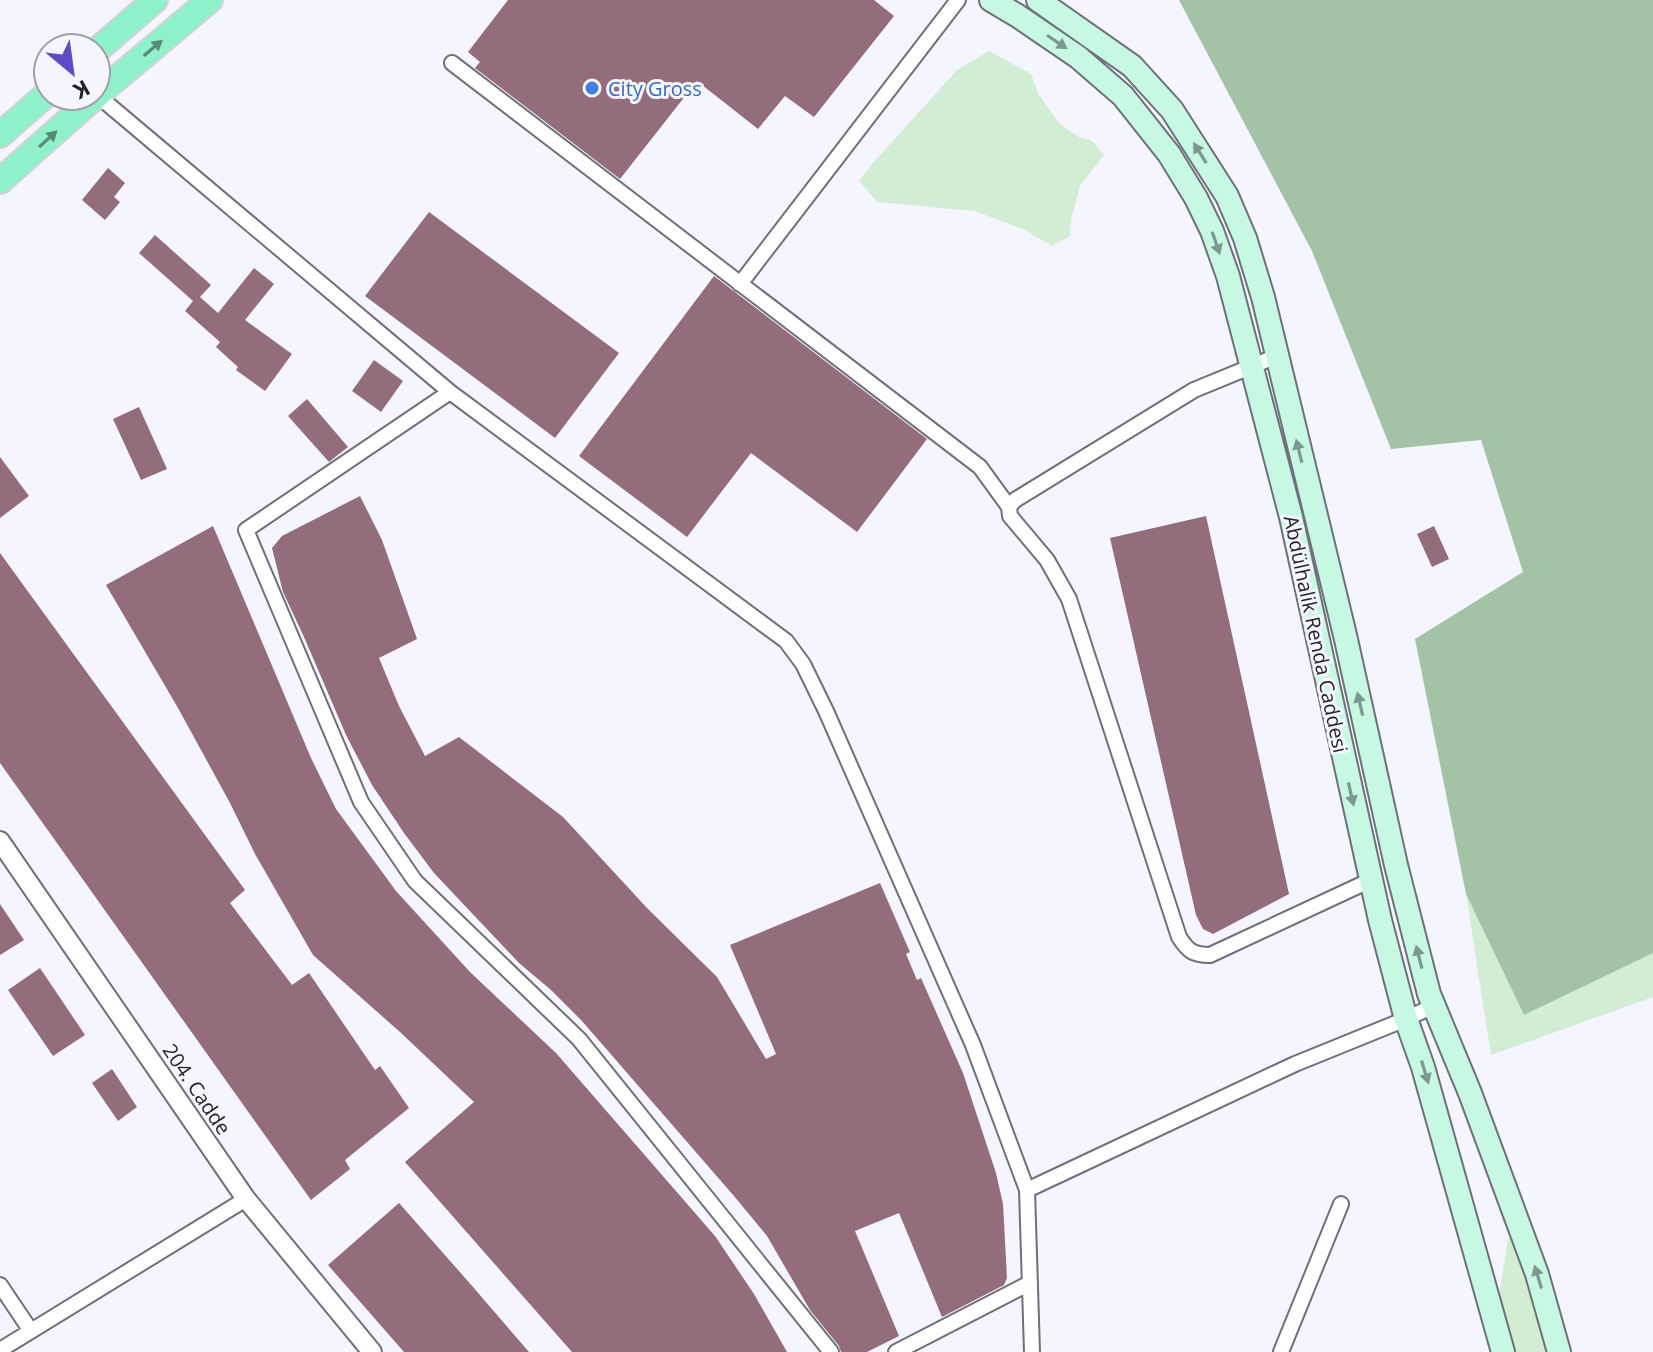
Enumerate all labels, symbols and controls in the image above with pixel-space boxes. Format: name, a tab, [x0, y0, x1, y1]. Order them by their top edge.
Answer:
north arrow	[32, 32, 112, 112]
one-way arrow	[1046, 34, 1067, 49]
one-way arrow	[142, 40, 162, 57]
text: K	[68, 74, 96, 107]
place label: City Gross	[608, 75, 702, 102]
marker: City Gross	[583, 79, 601, 97]
one-way arrow	[38, 130, 57, 148]
one-way arrow	[1194, 142, 1208, 164]
one-way arrow	[1211, 231, 1223, 255]
one-way arrow	[1293, 438, 1305, 463]
street label: Abdülhalik Renda Caddesi	[1278, 513, 1354, 755]
one-way arrow	[1353, 691, 1366, 716]
one-way arrow	[1346, 782, 1358, 807]
one-way arrow	[1413, 944, 1425, 969]
street label: 204. Cadde	[157, 1038, 237, 1140]
one-way arrow	[1419, 1061, 1431, 1085]
one-way arrow	[1531, 1265, 1543, 1289]

